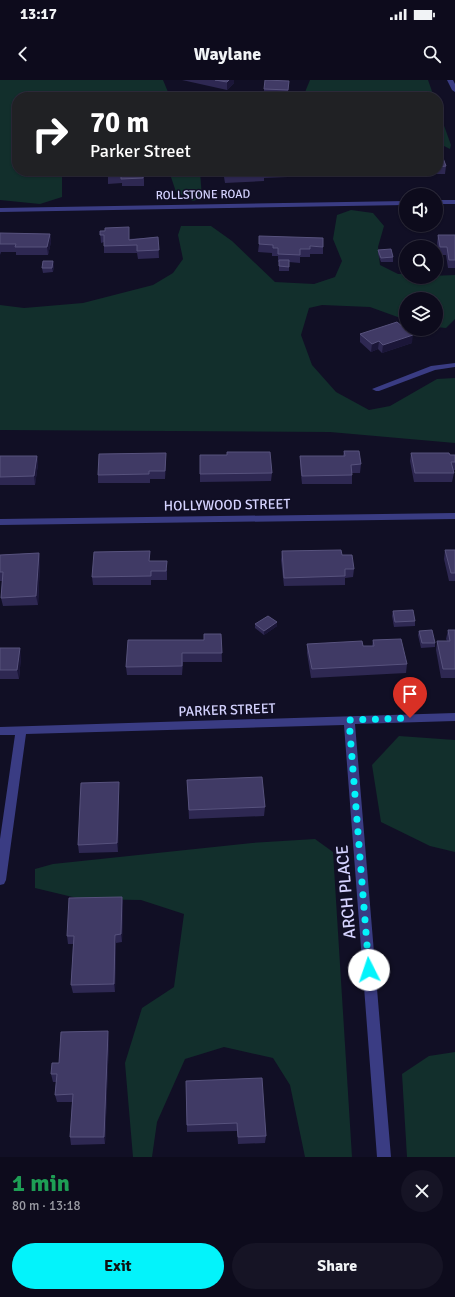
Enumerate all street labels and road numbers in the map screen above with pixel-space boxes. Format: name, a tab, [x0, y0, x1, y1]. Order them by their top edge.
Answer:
street label: ROLLSTONE ROAD	[156, 187, 251, 203]
street label: HOLLYWOOD STREET	[164, 495, 291, 515]
street label: PARKER STREET	[178, 700, 276, 720]
street label: ARCH PLACE	[331, 844, 361, 940]

